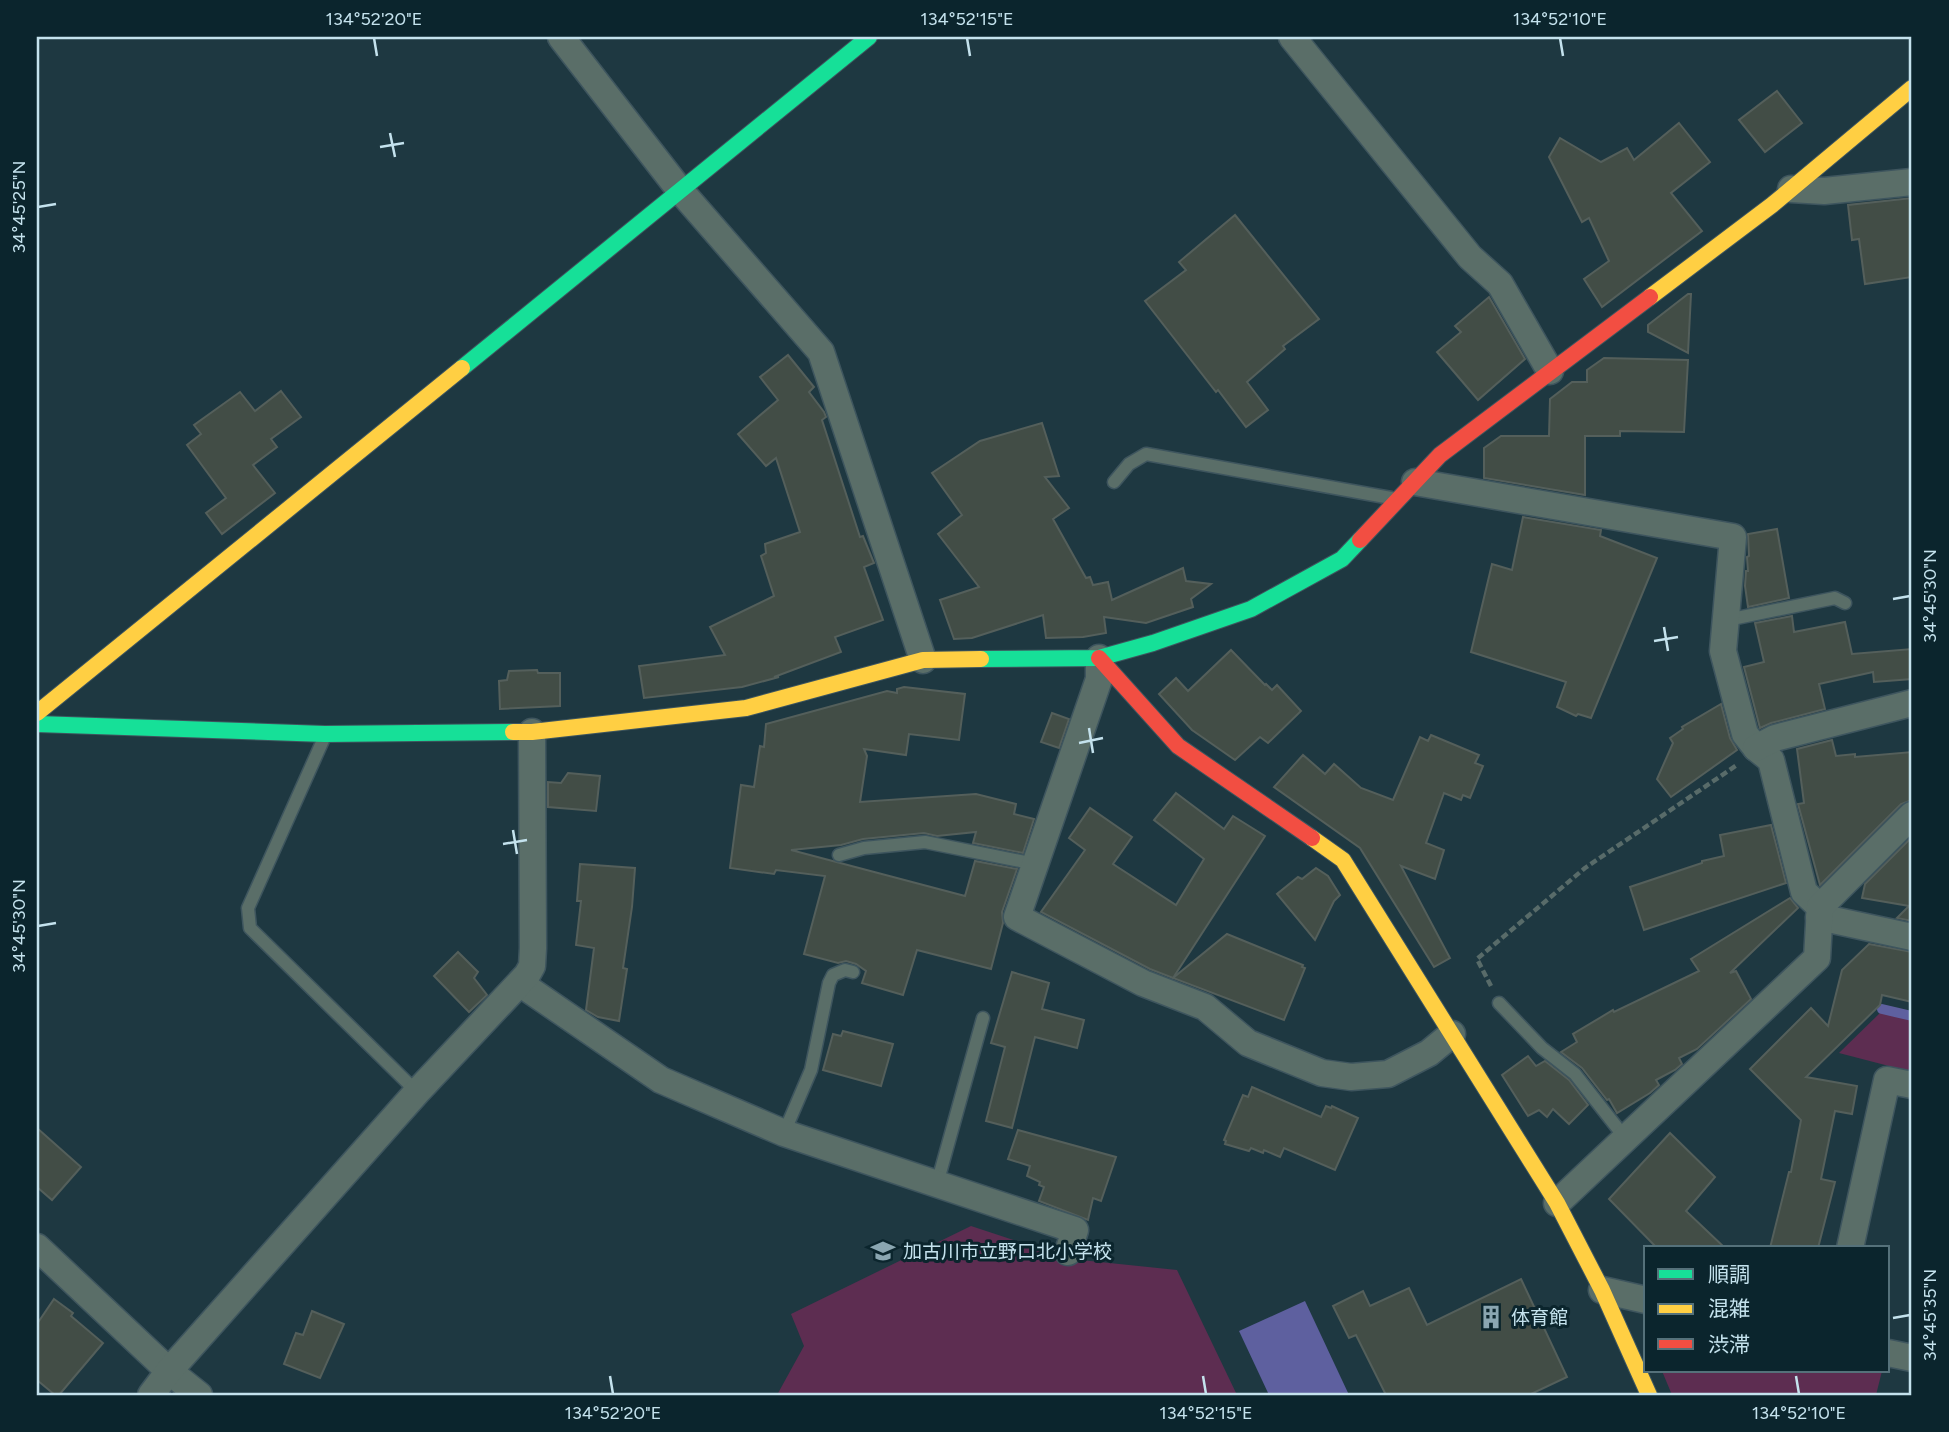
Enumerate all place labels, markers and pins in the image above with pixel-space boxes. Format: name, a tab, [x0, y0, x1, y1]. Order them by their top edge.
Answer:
school or university icon: 加古川市立野口北小学校	[869, 1237, 897, 1265]
place label: 加古川市立野口北小学校	[903, 1240, 1112, 1263]
building icon: 体育館	[1477, 1303, 1505, 1331]
place label: 体育館	[1511, 1306, 1568, 1329]

